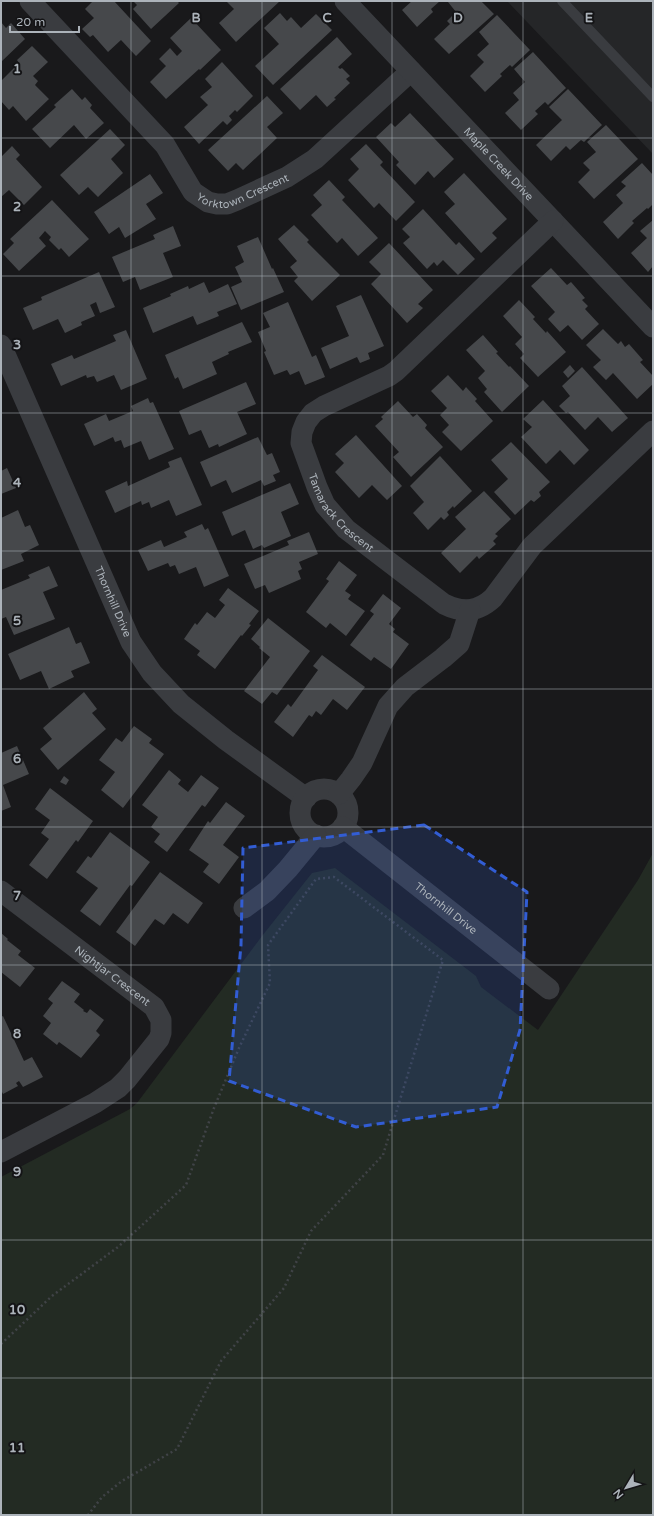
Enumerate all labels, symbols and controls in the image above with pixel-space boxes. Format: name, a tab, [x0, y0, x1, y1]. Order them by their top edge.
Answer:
scale bar	[10, 8, 79, 34]
text: B	[191, 10, 201, 26]
text: C	[322, 10, 332, 26]
text: D	[453, 10, 463, 26]
text: E	[585, 10, 593, 26]
text: 20 m	[16, 15, 45, 29]
text: 1	[13, 61, 21, 77]
street label: Maple Creek Drive	[461, 125, 536, 203]
street label: Yorktown Crescent	[194, 171, 291, 211]
text: 2	[13, 199, 21, 215]
text: 3	[13, 337, 21, 353]
street label: Tamarack Crescent	[306, 471, 377, 555]
text: 4	[13, 475, 22, 491]
street label: Thornhill Drive	[92, 564, 134, 639]
text: 5	[13, 613, 21, 629]
text: 6	[13, 751, 21, 767]
street label: Thornhill Drive	[412, 879, 480, 937]
text: 7	[13, 888, 21, 904]
street label: Nightjar Crescent	[72, 943, 153, 1008]
text: 8	[13, 1026, 21, 1042]
text: 9	[13, 1164, 21, 1180]
text: 10	[9, 1302, 25, 1318]
text: 11	[9, 1440, 25, 1456]
north arrow	[606, 1468, 646, 1508]
text: N	[611, 1486, 626, 1501]

